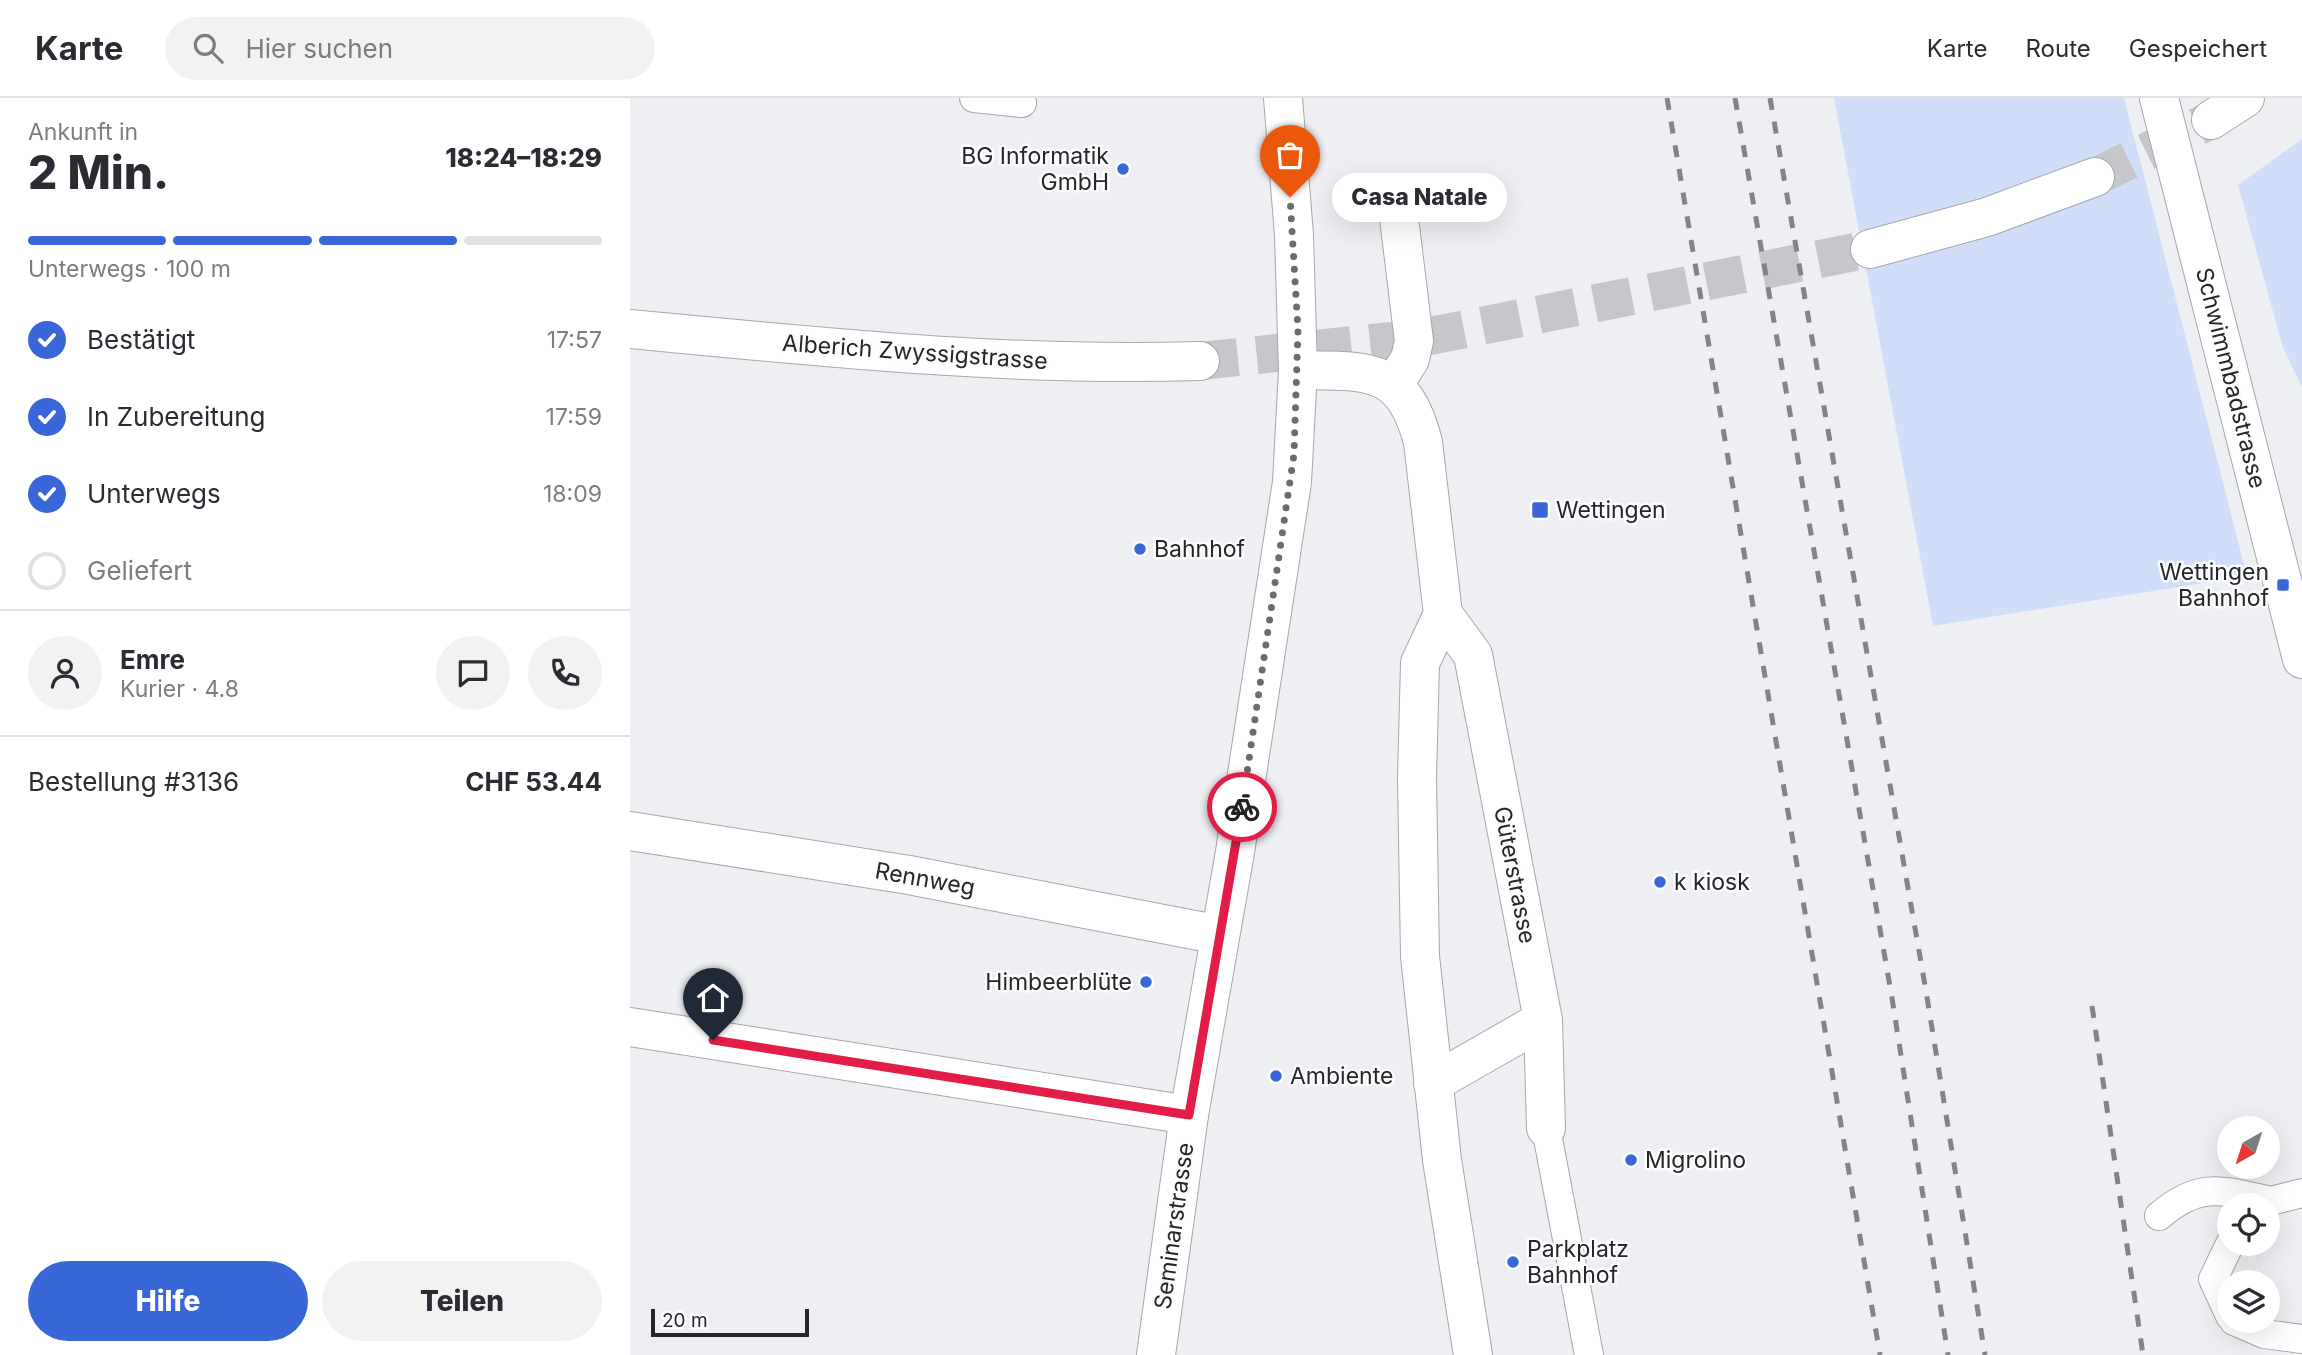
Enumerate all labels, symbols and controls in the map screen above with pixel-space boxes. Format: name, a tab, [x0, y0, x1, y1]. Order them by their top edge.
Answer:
search box	[165, 17, 655, 80]
text: Karte	[35, 28, 123, 68]
icon: search	[189, 29, 227, 67]
text: Hier suchen	[245, 33, 393, 64]
text: Karte	[1927, 34, 1987, 63]
text: Route	[2025, 34, 2091, 63]
text: Gespeichert	[2129, 34, 2267, 63]
text: Ankunft in	[28, 118, 138, 146]
pin	[1260, 125, 1320, 197]
icon: bag	[1271, 136, 1309, 174]
text: 18:24–18:29	[445, 142, 602, 173]
place label: BG Informatik GmbH	[961, 142, 1109, 196]
text: 2 Min.	[28, 144, 169, 200]
marker: BG Informatik GmbH	[1115, 161, 1131, 177]
callout: Casa Natale	[1332, 172, 1507, 222]
text: Casa Natale	[1351, 183, 1488, 211]
text: Unterwegs · 100 m	[28, 255, 231, 283]
street label: Schwimmbadstrasse	[2190, 265, 2272, 491]
icon: check	[28, 321, 66, 359]
text: Bestätigt	[87, 324, 195, 355]
text: 17:57	[547, 326, 602, 354]
street label: Alberich Zwyssigstrasse	[781, 329, 1049, 375]
icon: check	[28, 398, 66, 436]
text: In Zubereitung	[87, 401, 265, 432]
text: 17:59	[546, 403, 602, 431]
icon: check	[28, 475, 66, 513]
text: Unterwegs	[87, 478, 221, 509]
text: 18:09	[543, 480, 602, 508]
place label: Wettingen	[1556, 496, 1666, 524]
marker: Wettingen	[1530, 500, 1550, 520]
place label: Bahnhof	[1154, 535, 1246, 563]
marker: Bahnhof	[1132, 541, 1148, 557]
text: Geliefert	[87, 555, 192, 586]
place label: Wettingen Bahnhof	[2159, 558, 2269, 612]
marker: Wettingen Bahnhof	[2275, 577, 2291, 593]
button: person	[28, 636, 102, 710]
button: chat	[436, 636, 510, 710]
button: phone	[528, 636, 602, 710]
text: Emre	[120, 644, 185, 675]
text: Kurier · 4.8	[120, 675, 239, 703]
text: Bestellung #3136	[28, 766, 239, 797]
text: CHF 53.44	[465, 766, 602, 797]
courier	[1207, 772, 1277, 842]
icon: bike	[1223, 788, 1261, 826]
street label: Güterstrasse	[1488, 804, 1542, 946]
street label: Rennweg	[873, 856, 977, 902]
place label: k kiosk	[1674, 868, 1750, 896]
marker: k kiosk	[1652, 874, 1668, 890]
pin	[683, 968, 743, 1040]
place label: Himbeerblüte	[985, 968, 1132, 996]
marker: Himbeerblüte	[1138, 974, 1154, 990]
icon: home	[694, 979, 732, 1017]
place label: Ambiente	[1290, 1062, 1393, 1090]
marker: Ambiente	[1268, 1068, 1284, 1084]
north arrow	[2217, 1116, 2280, 1180]
map controls	[2217, 1116, 2280, 1333]
street label: Seminarstrasse	[1148, 1141, 1200, 1311]
place label: Migrolino	[1645, 1146, 1746, 1174]
marker: Migrolino	[1623, 1152, 1639, 1168]
button: locate	[2217, 1193, 2280, 1256]
place label: Parkplatz Bahnhof	[1527, 1235, 1629, 1289]
marker: Parkplatz Bahnhof	[1505, 1254, 1521, 1270]
button: Hilfe	[28, 1261, 308, 1341]
button: Teilen	[322, 1261, 602, 1341]
button: layers	[2217, 1270, 2280, 1333]
scale bar	[651, 1306, 808, 1338]
text: 20 m	[662, 1309, 708, 1332]

